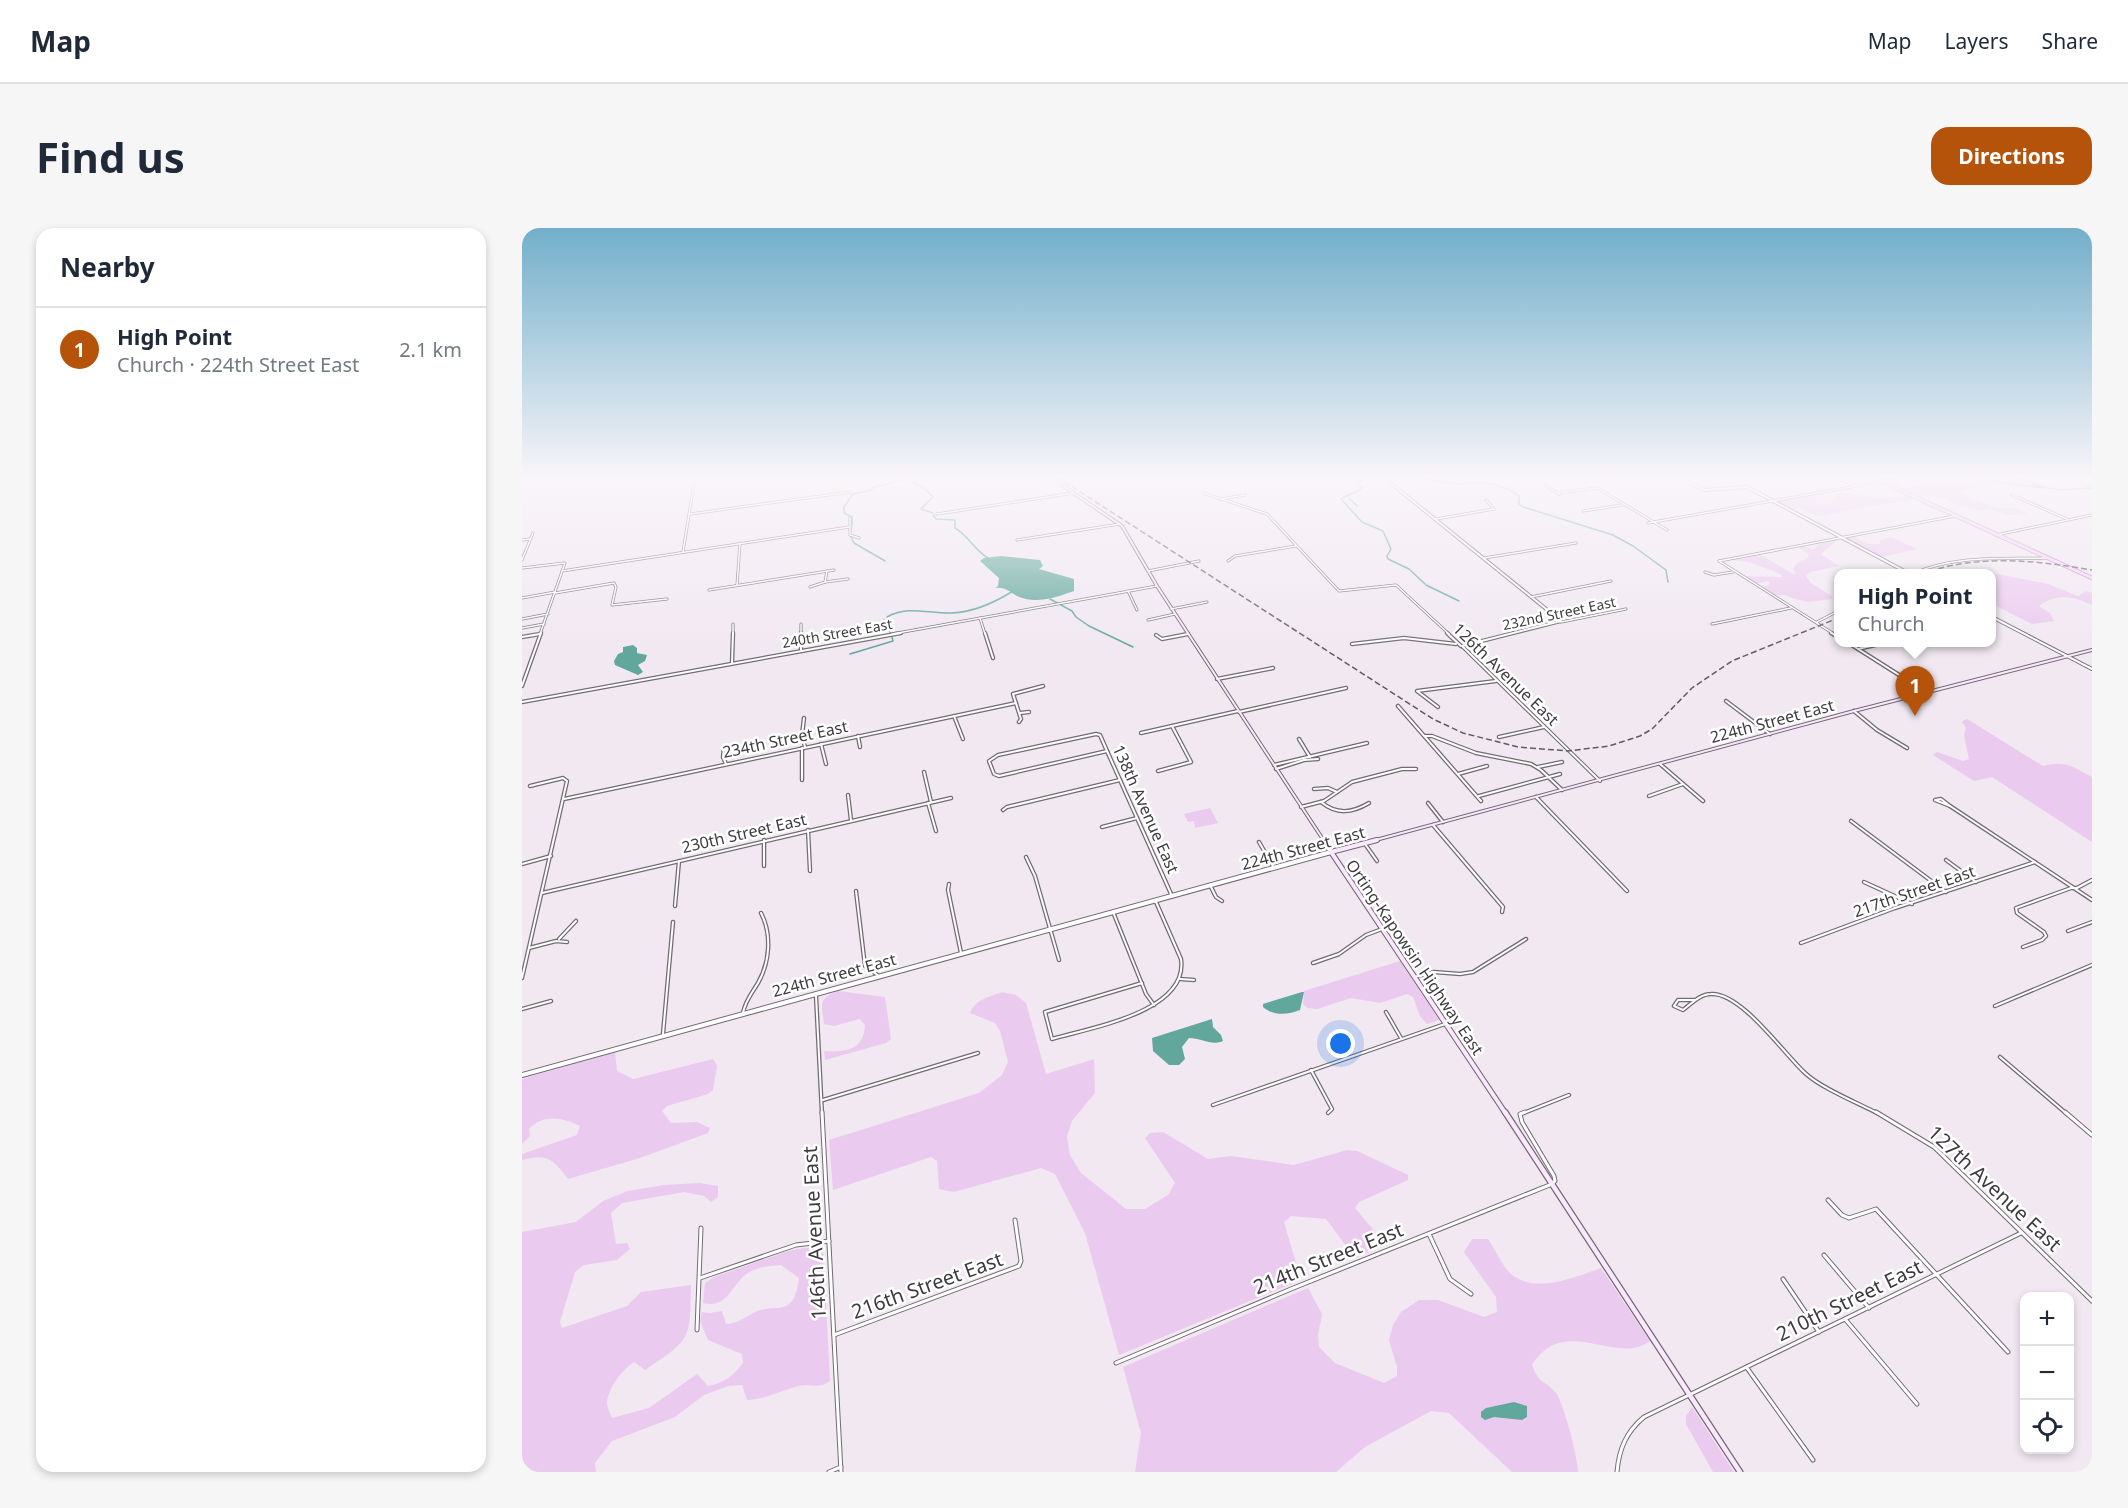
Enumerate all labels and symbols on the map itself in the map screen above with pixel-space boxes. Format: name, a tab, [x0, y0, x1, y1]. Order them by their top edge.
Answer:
street label: 232nd Street East	[1501, 592, 1617, 634]
street label: 240th Street East	[780, 614, 894, 652]
street label: 126th Avenue East	[1448, 618, 1564, 730]
pin: 1	[1896, 666, 1934, 716]
street label: 224th Street East	[1708, 694, 1837, 748]
street label: 234th Street East	[720, 715, 850, 763]
street label: 138th Avenue East	[1108, 741, 1184, 877]
street label: 230th Street East	[679, 808, 809, 858]
street label: 224th Street East	[1239, 821, 1368, 875]
street label: Orting-Kapowsin Highway East	[1341, 855, 1489, 1059]
street label: 217th Street East	[1850, 860, 1978, 922]
street label: 224th Street East	[770, 948, 899, 1002]
your location	[1326, 1029, 1355, 1058]
street label: 127th Avenue East	[1922, 1119, 2068, 1257]
street label: 146th Avenue East	[796, 1146, 832, 1320]
street label: 214th Street East	[1249, 1216, 1407, 1300]
street label: 216th Street East	[848, 1245, 1006, 1325]
street label: 210th Street East	[1772, 1253, 1926, 1347]

